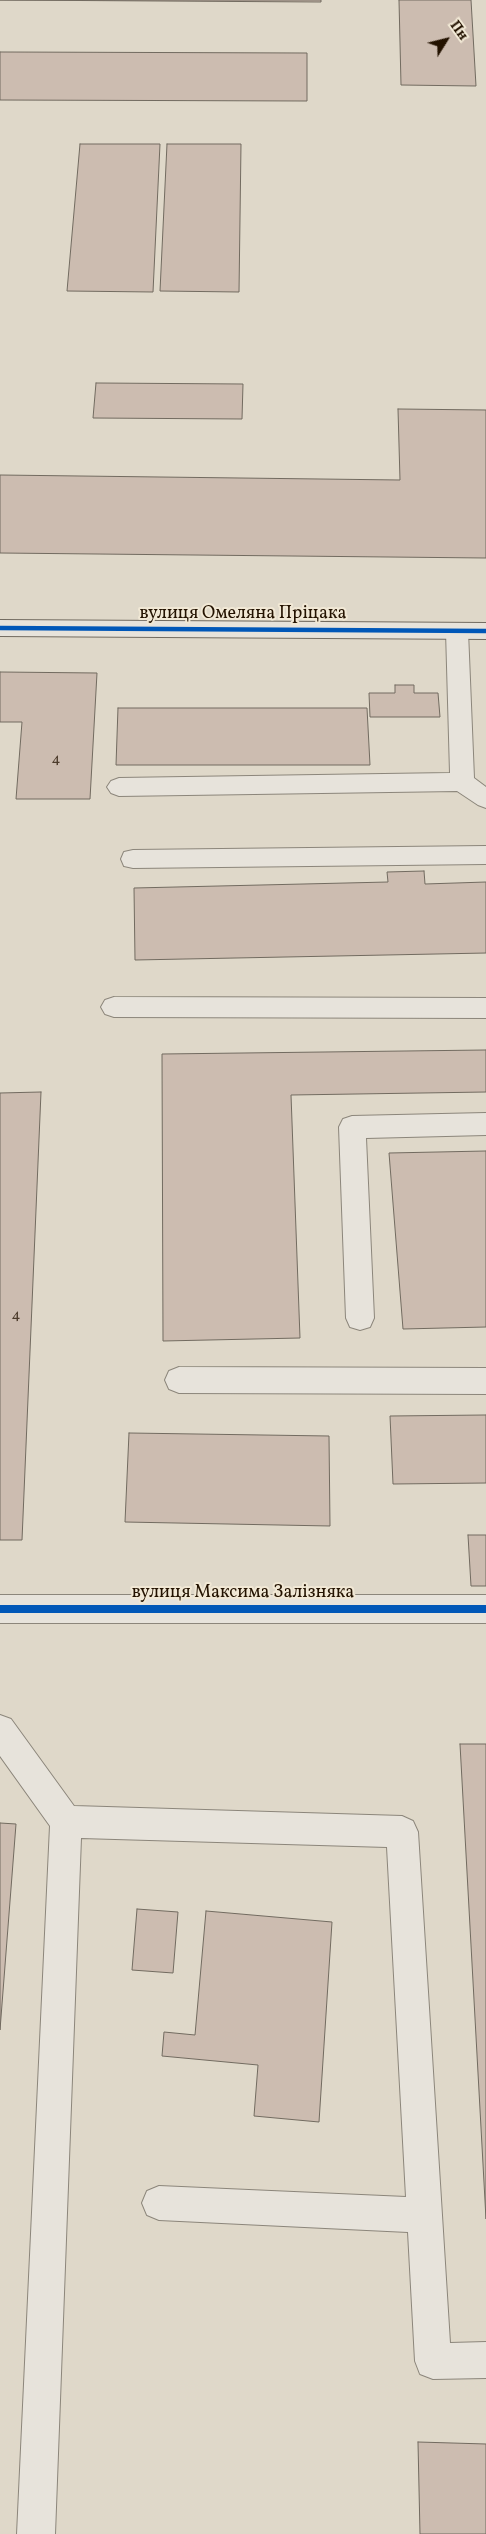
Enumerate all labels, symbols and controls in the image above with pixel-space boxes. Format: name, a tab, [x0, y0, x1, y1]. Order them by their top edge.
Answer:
north arrow	[421, 15, 471, 65]
text: Пн	[445, 17, 472, 45]
street label: вулиця Омеляна Пріцака	[139, 604, 347, 626]
house number: 4	[52, 751, 60, 769]
house number: 4	[12, 1307, 20, 1325]
street label: вулиця Максима Залізняка	[132, 1583, 354, 1605]

